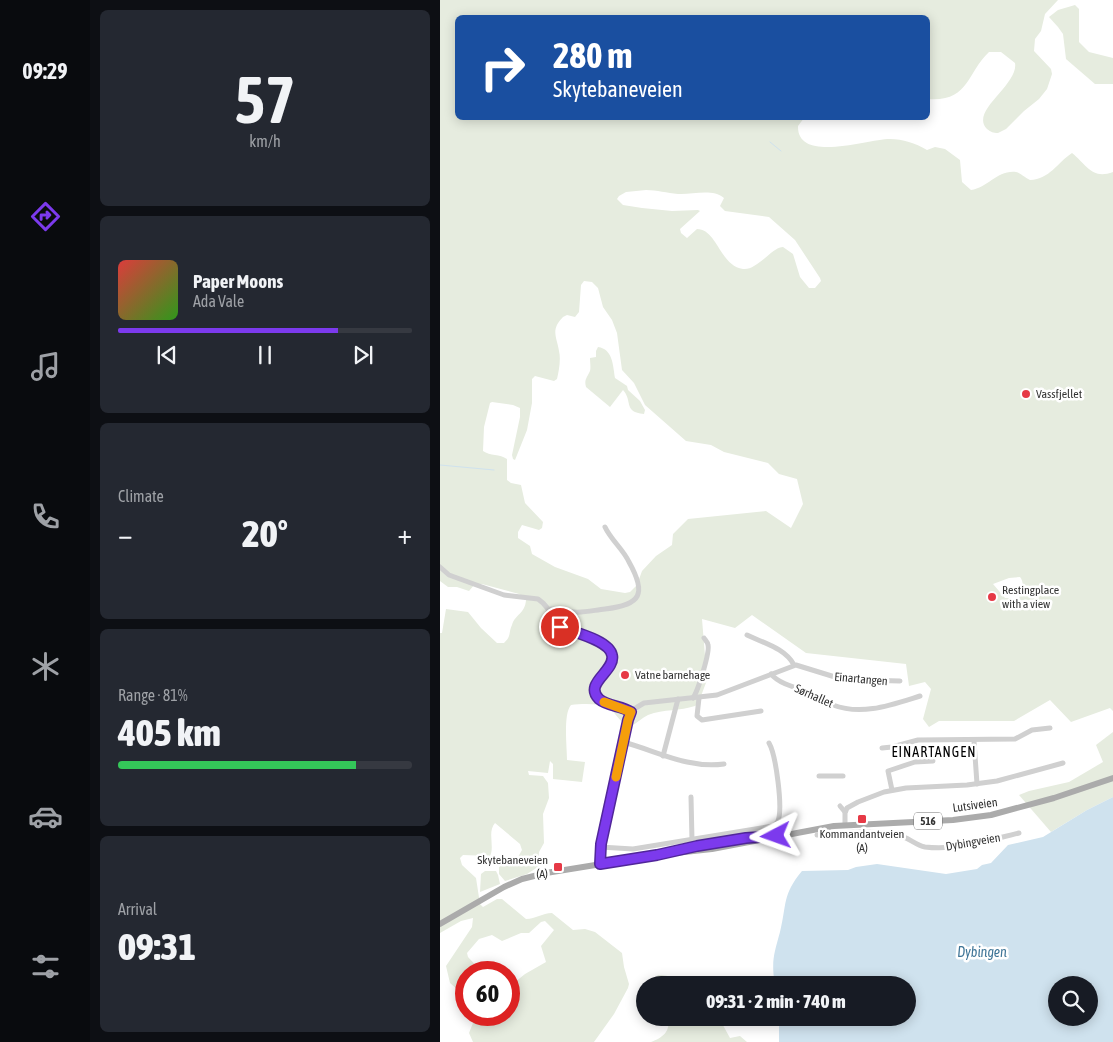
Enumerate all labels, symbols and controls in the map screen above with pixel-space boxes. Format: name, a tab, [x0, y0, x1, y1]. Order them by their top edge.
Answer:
icon: right	[470, 35, 535, 100]
text: 280 m	[553, 35, 632, 75]
text: 09:29	[22, 58, 68, 84]
text: 57	[234, 62, 296, 137]
text: Skytebaneveien	[553, 76, 683, 102]
text: km/h	[249, 132, 281, 150]
icon: directions	[28, 199, 63, 234]
text: Paper Moons	[193, 270, 283, 292]
text: Ada Vale	[193, 292, 244, 310]
icon: previous	[153, 341, 181, 369]
icon: pause	[251, 341, 279, 369]
icon: next	[349, 341, 377, 369]
icon: music	[28, 349, 63, 384]
place label: Vassfjellet	[1036, 387, 1083, 401]
marker: Vassfjellet	[1020, 388, 1032, 400]
text: Climate	[118, 487, 164, 505]
icon: phone	[28, 499, 63, 534]
text: 20°	[242, 512, 288, 555]
text: −	[118, 518, 133, 550]
text: +	[397, 518, 412, 550]
place label: Restingplace with a view	[1002, 583, 1059, 611]
marker: Restingplace with a view	[986, 591, 998, 603]
pin	[539, 606, 581, 648]
icon: arrive	[546, 613, 574, 641]
icon: climate	[28, 649, 63, 684]
place label: Vatne barnehage	[635, 668, 710, 682]
marker: Vatne barnehage	[619, 669, 631, 681]
street label: Einartangen	[834, 670, 888, 688]
street label: Sørhallet	[793, 681, 836, 711]
text: Range · 81%	[118, 686, 188, 704]
text: 405 km	[118, 711, 221, 754]
district label: EINARTANGEN	[891, 744, 977, 760]
street label: Lutsiveien	[952, 795, 998, 815]
icon: car	[28, 799, 63, 834]
position arrow	[749, 809, 801, 861]
road number: 516	[914, 812, 942, 829]
marker: Kommandantveien (A)	[856, 813, 868, 825]
place label: Kommandantveien (A)	[820, 827, 904, 855]
street label: Dybingveien	[945, 830, 1001, 854]
place label: Skytebaneveien (A)	[477, 853, 548, 881]
marker: Skytebaneveien (A)	[552, 861, 564, 873]
text: Arrival	[118, 900, 157, 918]
text: 09:31	[118, 925, 196, 968]
water label: Dybingen	[957, 944, 1007, 960]
icon: filters	[28, 949, 63, 984]
speed limit sign: 60	[455, 961, 520, 1026]
map controls	[1048, 976, 1098, 1026]
button: search	[1048, 976, 1098, 1026]
text: 09:31 · 2 min · 740 m	[706, 990, 846, 1012]

